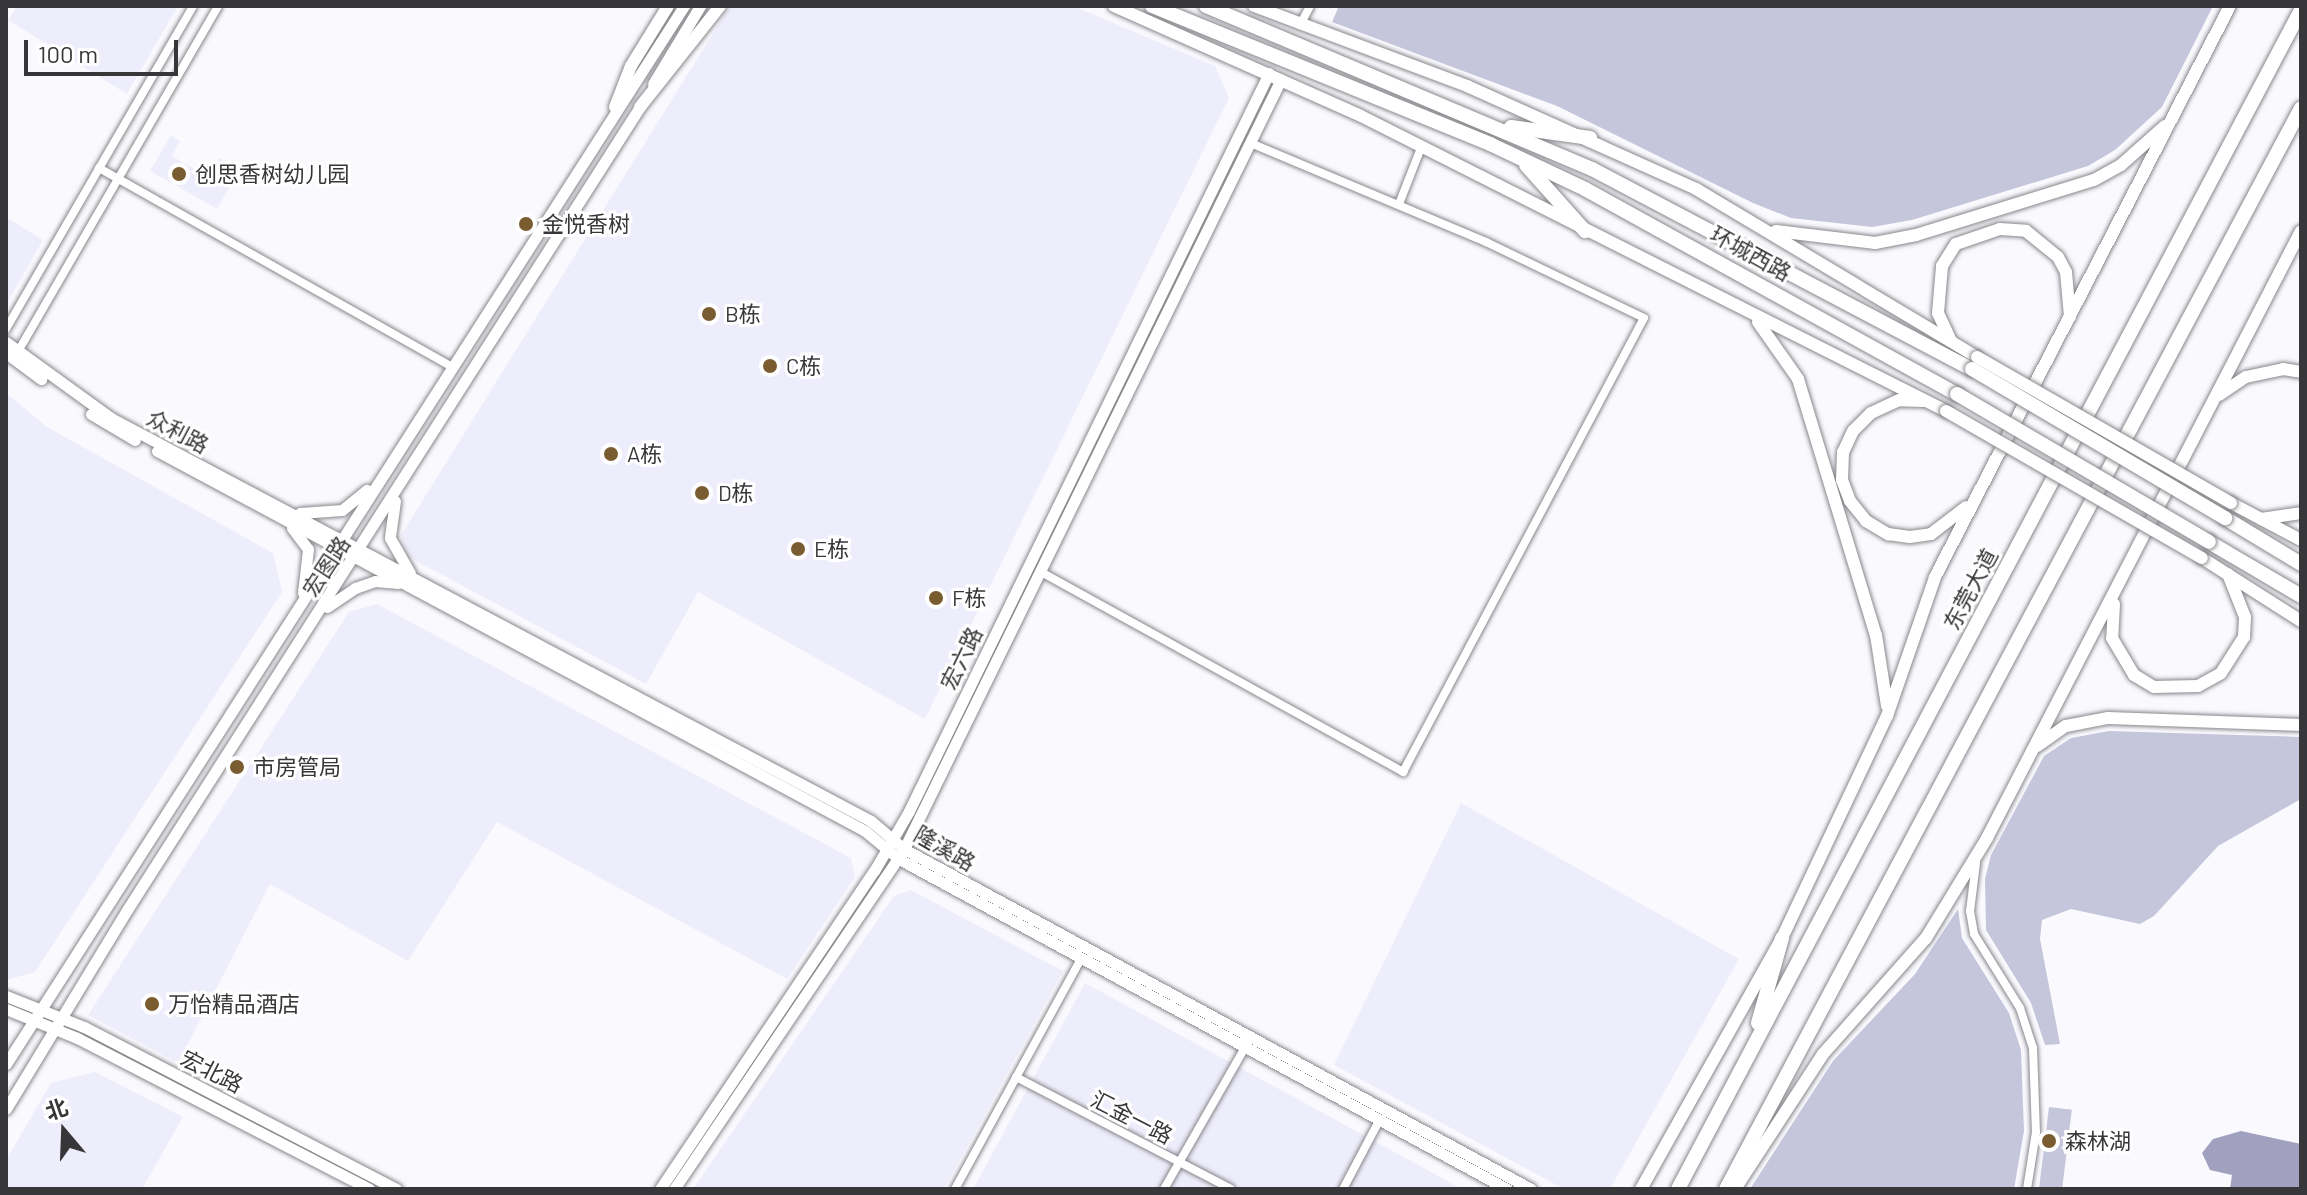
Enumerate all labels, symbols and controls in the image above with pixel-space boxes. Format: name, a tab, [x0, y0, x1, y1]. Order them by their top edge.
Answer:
scale bar	[28, 24, 182, 74]
text: 100 m	[38, 39, 98, 68]
place label: 创思香树幼儿园	[195, 161, 349, 187]
marker: 创思香树幼儿园	[170, 165, 188, 183]
place label: 金悦香树	[542, 211, 630, 237]
marker: 金悦香树	[517, 215, 535, 233]
street label: 环城西路	[1706, 220, 1796, 286]
place label: B栋	[725, 301, 761, 327]
marker: B栋	[700, 305, 718, 323]
place label: C栋	[786, 353, 821, 379]
marker: C栋	[761, 357, 779, 375]
street label: 众利路	[143, 404, 213, 458]
place label: A栋	[627, 441, 662, 467]
marker: A栋	[602, 445, 620, 463]
place label: D栋	[718, 480, 754, 506]
marker: D栋	[693, 484, 711, 502]
street label: 宏图路	[297, 531, 355, 601]
place label: E栋	[814, 536, 849, 562]
marker: E栋	[789, 540, 807, 558]
street label: 东莞大道	[1938, 544, 2002, 634]
place label: F栋	[952, 585, 986, 611]
marker: F栋	[927, 589, 945, 607]
street label: 宏六路	[935, 623, 987, 693]
place label: 市房管局	[253, 754, 341, 780]
marker: 市房管局	[228, 758, 246, 776]
street label: 隆溪路	[910, 820, 980, 876]
place label: 万怡精品酒店	[168, 991, 300, 1017]
marker: 万怡精品酒店	[143, 995, 161, 1013]
street label: 宏北路	[177, 1044, 247, 1098]
street label: 汇金一路	[1087, 1085, 1177, 1149]
north arrow	[24, 1091, 104, 1171]
text: 北	[42, 1092, 71, 1124]
place label: 森林湖	[2065, 1128, 2131, 1154]
marker: 森林湖	[2040, 1132, 2058, 1150]

